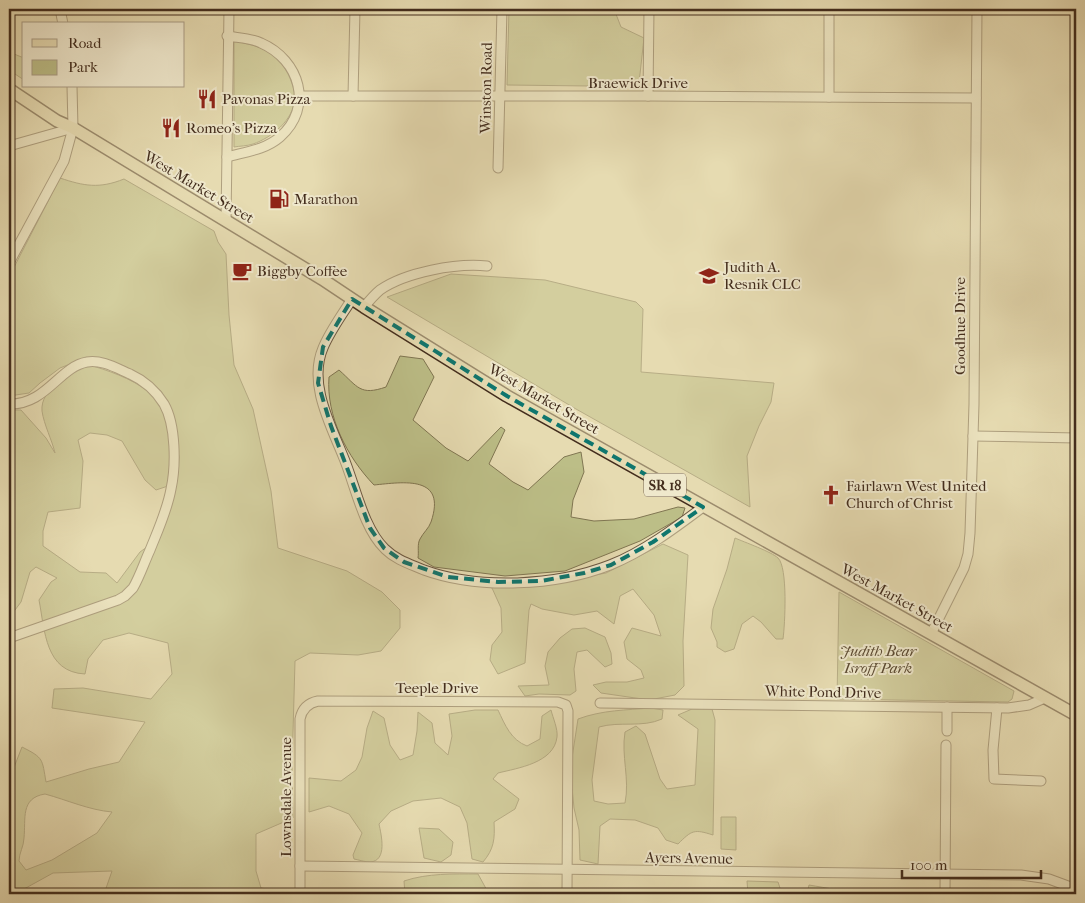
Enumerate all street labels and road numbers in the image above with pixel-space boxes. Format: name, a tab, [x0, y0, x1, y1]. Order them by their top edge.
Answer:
street label: Winston Road	[476, 41, 496, 135]
street label: Braewick Drive	[588, 74, 689, 92]
street label: West Market Street	[140, 147, 258, 227]
street label: Goodhue Drive	[951, 276, 969, 375]
street label: West Market Street	[484, 359, 603, 438]
road number: SR 18	[644, 474, 686, 496]
street label: West Market Street	[837, 559, 957, 637]
street label: Teeple Drive	[395, 679, 479, 697]
street label: White Pond Drive	[764, 682, 882, 702]
street label: Lownsdale Avenue	[277, 736, 295, 857]
street label: Ayers Avenue	[644, 848, 734, 868]

